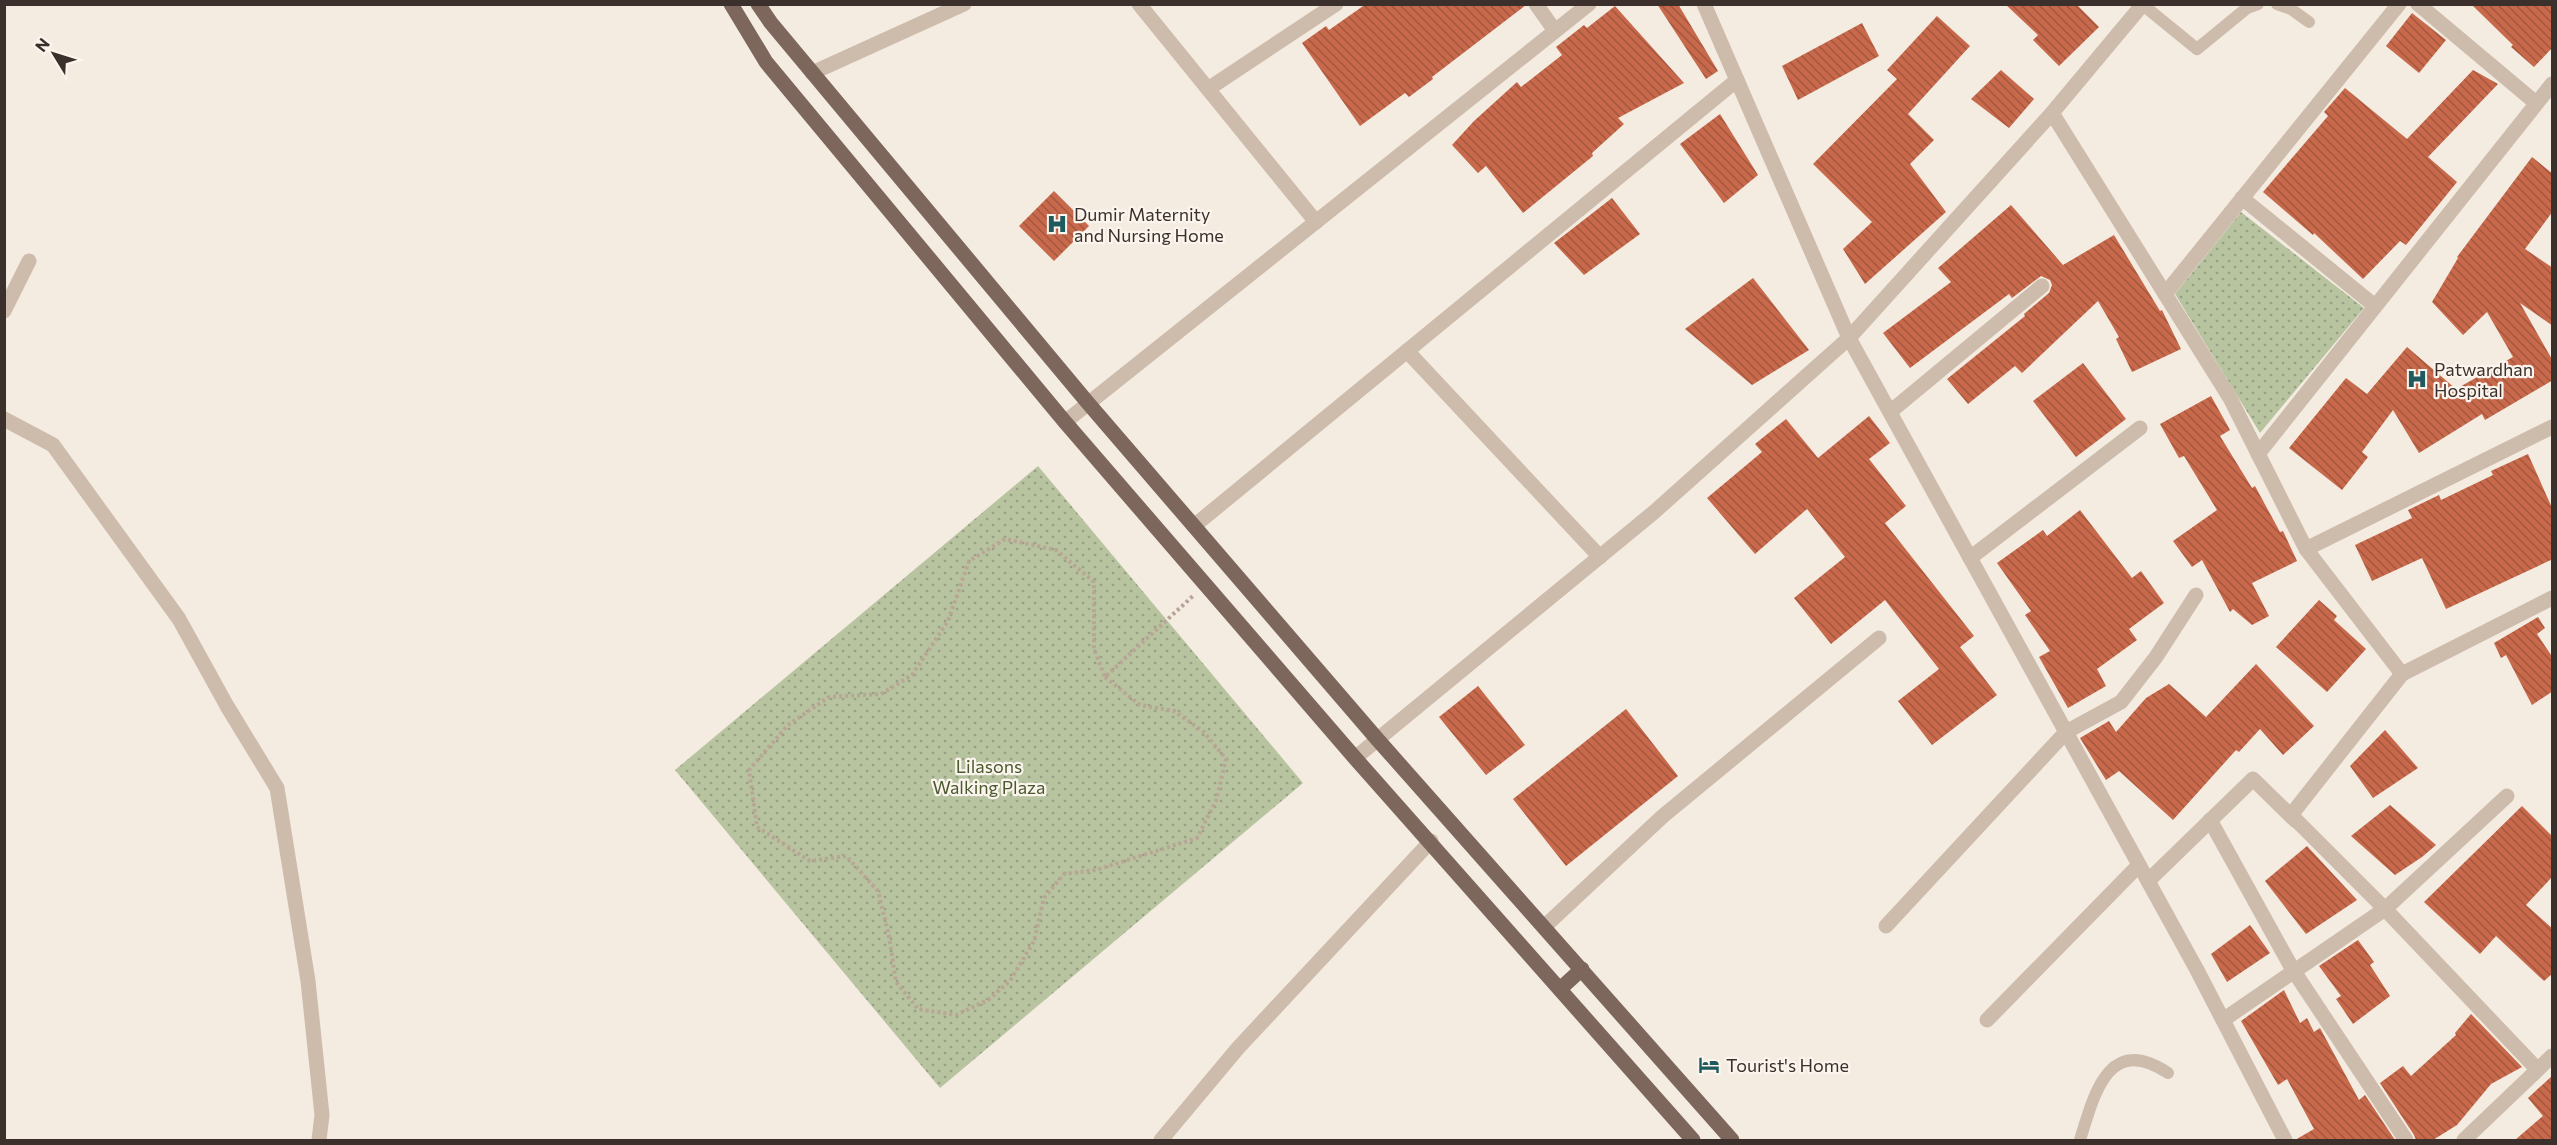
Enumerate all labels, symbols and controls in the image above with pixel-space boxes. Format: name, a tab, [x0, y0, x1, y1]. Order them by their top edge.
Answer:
north arrow	[24, 24, 84, 84]
text: N	[31, 34, 53, 55]
place label: Dumir Maternity and Nursing Home	[1074, 203, 1224, 246]
hospital icon: Dumir Maternity and Nursing Home	[1045, 212, 1069, 236]
place label: Patwardhan Hospital	[2434, 358, 2533, 401]
hospital icon: Patwardhan Hospital	[2405, 367, 2429, 391]
park label: Lilasons Walking Plaza	[933, 755, 1045, 798]
hotel icon: Tourist's Home	[1697, 1053, 1721, 1077]
place label: Tourist's Home	[1726, 1054, 1849, 1076]

